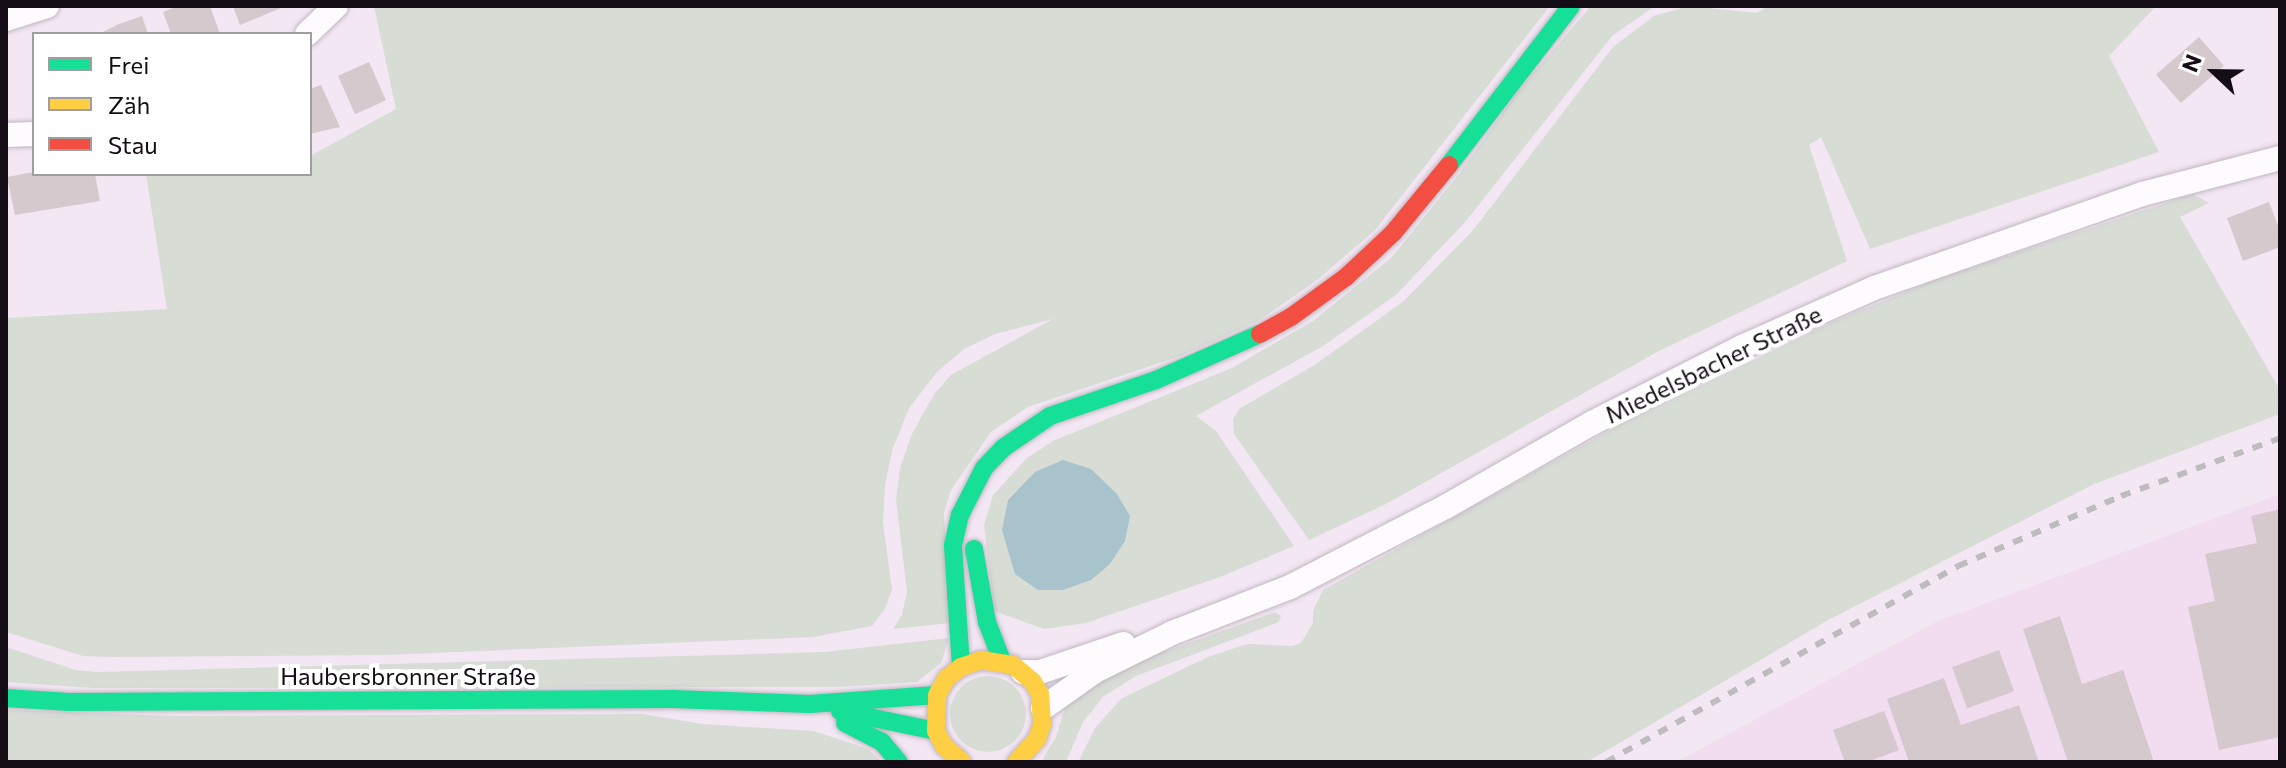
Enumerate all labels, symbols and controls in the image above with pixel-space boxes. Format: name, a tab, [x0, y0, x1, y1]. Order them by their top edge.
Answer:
legend	[32, 32, 312, 176]
north arrow	[2174, 32, 2254, 112]
text: Frei	[108, 50, 149, 79]
text: N	[2176, 50, 2207, 76]
text: Zäh	[108, 90, 150, 119]
text: Stau	[108, 130, 158, 159]
street label: Miedelsbacher Straße	[1600, 299, 1826, 429]
street label: Haubersbronner Straße	[280, 662, 536, 690]

